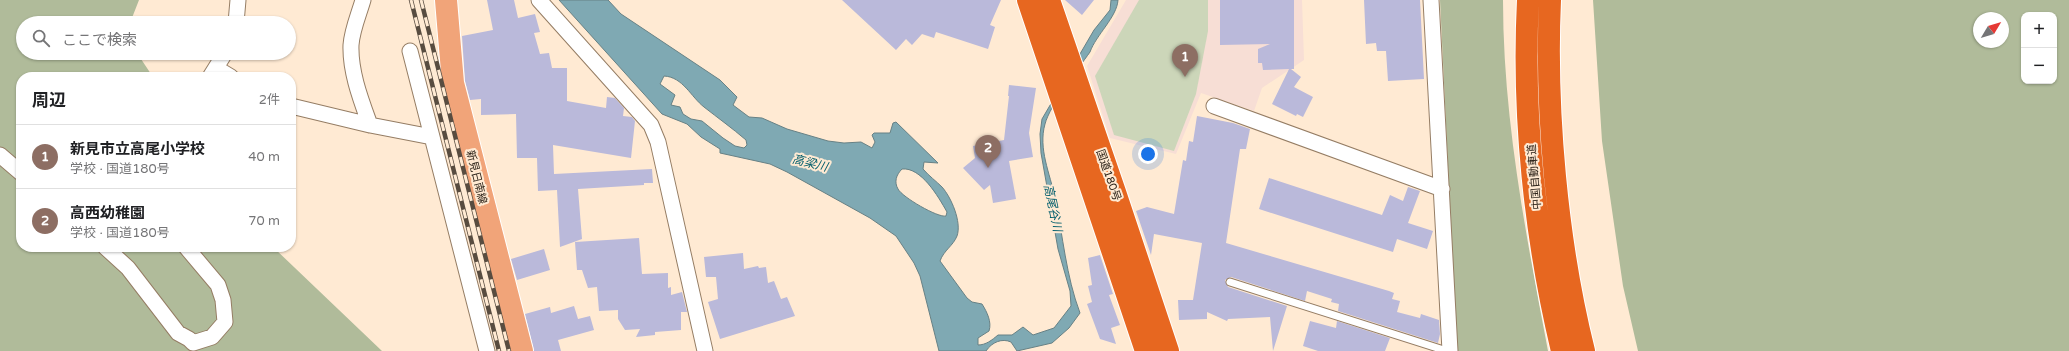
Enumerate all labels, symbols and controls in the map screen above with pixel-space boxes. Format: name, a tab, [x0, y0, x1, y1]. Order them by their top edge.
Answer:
north arrow	[1973, 12, 2009, 48]
map controls	[2021, 12, 2057, 84]
button: +	[2021, 12, 2057, 48]
search box	[16, 16, 296, 60]
icon: search	[30, 27, 52, 49]
text: ここで検索	[62, 31, 137, 49]
pin: 1	[1172, 44, 1198, 77]
button: −	[2021, 48, 2057, 84]
text: 周辺	[32, 90, 66, 111]
text: 2件	[259, 92, 280, 108]
pin: 2	[975, 135, 1001, 168]
text: 新見市立高尾小学校	[70, 140, 205, 158]
your location	[1138, 144, 1158, 164]
street label: 中国自動車道	[1525, 144, 1544, 210]
street label: 国道180号	[1094, 148, 1123, 203]
text: 1	[41, 149, 49, 165]
text: 40 m	[248, 149, 280, 165]
street label: 新見日南線	[464, 149, 489, 205]
water label: 高梁川	[791, 152, 831, 175]
text: 学校 · 国道180号	[70, 161, 170, 177]
water label: 高尾谷川	[1041, 183, 1065, 235]
text: 高西幼稚園	[70, 204, 145, 222]
text: 2	[41, 213, 49, 229]
text: 70 m	[248, 213, 280, 229]
text: 学校 · 国道180号	[70, 225, 170, 241]

